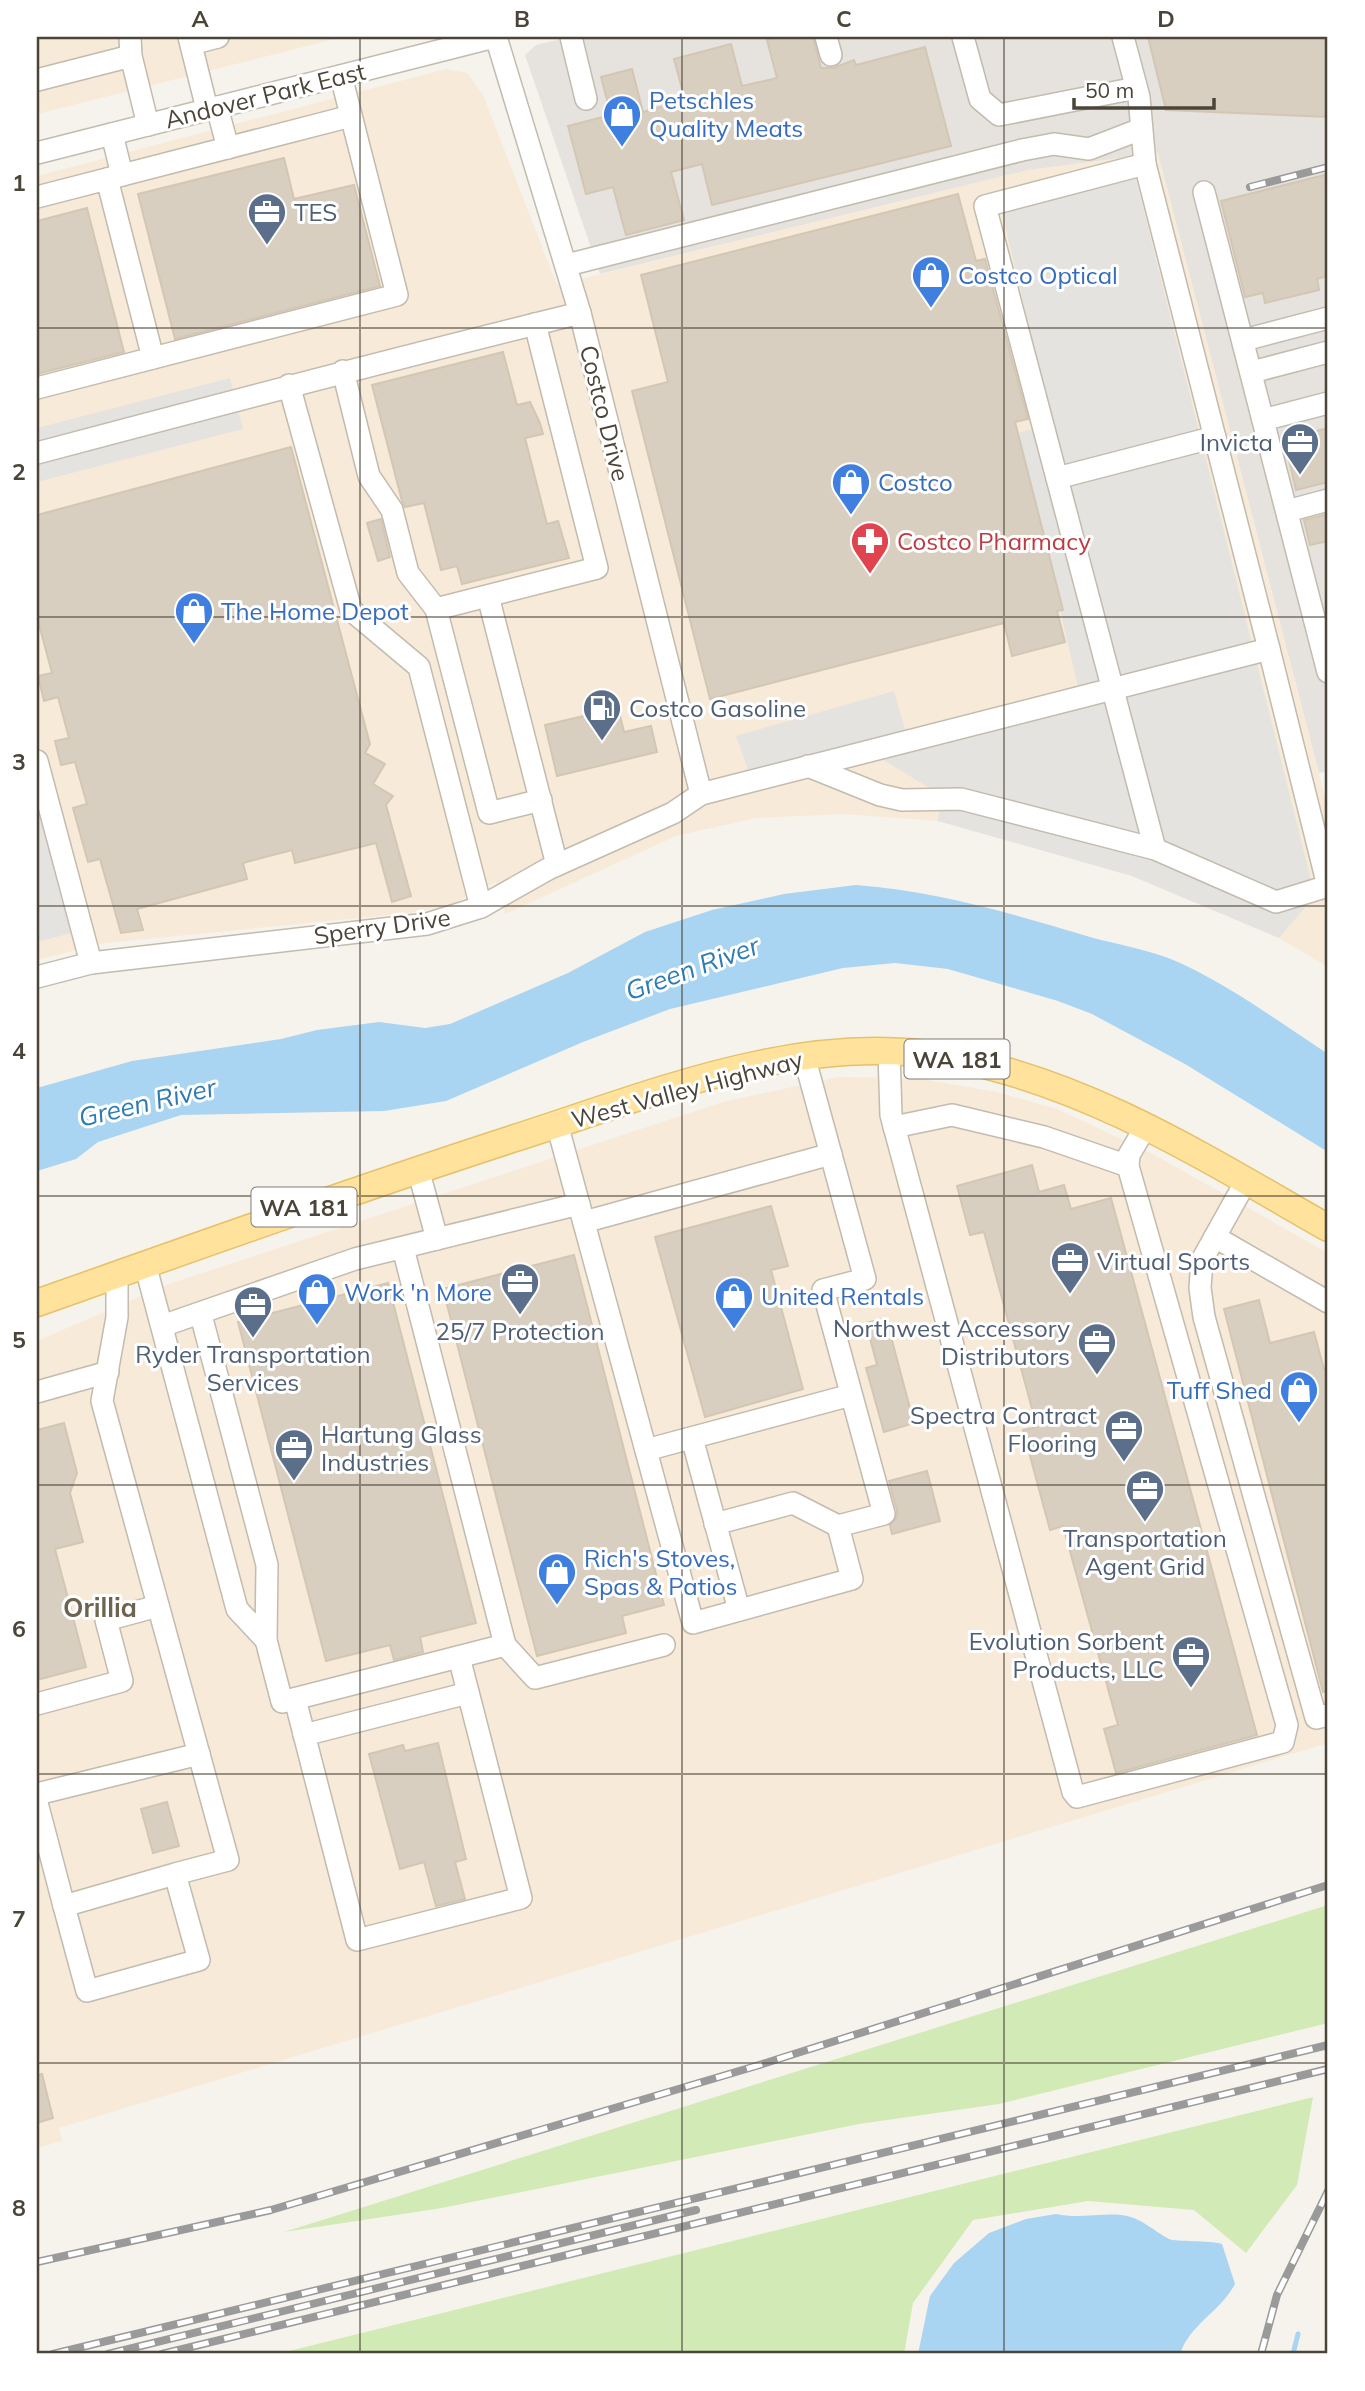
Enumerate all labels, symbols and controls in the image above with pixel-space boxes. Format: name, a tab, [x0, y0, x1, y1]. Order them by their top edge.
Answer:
text: A	[191, 4, 209, 33]
text: B	[514, 4, 530, 33]
text: C	[836, 4, 852, 33]
text: D	[1157, 4, 1175, 33]
street label: Andover Park East	[162, 56, 368, 134]
scale bar	[1074, 66, 1214, 110]
text: 50 m	[1085, 77, 1134, 103]
place label: Petschles Quality Meats	[649, 85, 803, 143]
shop icon: Petschles Quality Meats	[601, 93, 643, 148]
text: 1	[12, 168, 26, 197]
office icon: TES	[246, 191, 288, 246]
place label: TES	[294, 197, 337, 227]
shop icon: Costco Optical	[910, 254, 952, 309]
place label: Costco Optical	[958, 260, 1118, 290]
street label: Costco Drive	[574, 342, 636, 484]
office icon: Invicta	[1279, 421, 1321, 476]
place label: Invicta	[1200, 427, 1273, 457]
text: 2	[12, 457, 26, 486]
shop icon: Costco	[830, 461, 872, 516]
place label: Costco	[878, 467, 953, 497]
pharmacy icon: Costco Pharmacy	[849, 520, 891, 575]
place label: Costco Pharmacy	[897, 526, 1091, 556]
shop icon: The Home Depot	[173, 590, 215, 645]
place label: The Home Depot	[221, 596, 409, 626]
fuel station icon: Costco Gasoline	[581, 687, 623, 742]
place label: Costco Gasoline	[629, 693, 806, 723]
text: 3	[12, 747, 26, 776]
street label: Sperry Drive	[312, 902, 452, 950]
water label: Green River	[621, 928, 765, 1007]
text: 4	[12, 1036, 26, 1065]
road number: WA 181	[904, 1040, 1010, 1078]
street label: West Valley Highway	[568, 1044, 806, 1134]
water label: Green River	[75, 1070, 220, 1134]
road number: WA 181	[252, 1188, 356, 1226]
office icon: Virtual Sports	[1049, 1240, 1091, 1295]
place label: Virtual Sports	[1097, 1246, 1250, 1276]
office icon: 25/7 Protection	[499, 1261, 541, 1316]
shop icon: Work 'n More	[296, 1271, 338, 1326]
shop icon: United Rentals	[713, 1275, 755, 1330]
place label: Work 'n More	[344, 1277, 492, 1307]
place label: United Rentals	[761, 1281, 924, 1311]
office icon: Ryder Transportation Services	[232, 1284, 274, 1339]
place label: Northwest Accessory Distributors	[833, 1313, 1070, 1371]
place label: 25/7 Protection	[436, 1316, 604, 1346]
office icon: Northwest Accessory Distributors	[1076, 1321, 1118, 1376]
text: 5	[12, 1325, 26, 1354]
place label: Ryder Transportation Services	[135, 1339, 371, 1397]
shop icon: Tuff Shed	[1278, 1369, 1320, 1424]
place label: Tuff Shed	[1167, 1375, 1272, 1405]
place label: Spectra Contract Flooring	[910, 1400, 1097, 1458]
office icon: Spectra Contract Flooring	[1103, 1408, 1145, 1463]
place label: Hartung Glass Industries	[321, 1419, 482, 1477]
office icon: Hartung Glass Industries	[273, 1427, 315, 1482]
office icon: Transportation Agent Grid	[1124, 1468, 1166, 1523]
place label: Transportation Agent Grid	[1063, 1523, 1227, 1581]
place label: Rich's Stoves, Spas & Patios	[584, 1543, 737, 1601]
shop icon: Rich's Stoves, Spas & Patios	[536, 1551, 578, 1606]
district label: Orillia	[63, 1591, 137, 1624]
text: 6	[12, 1614, 26, 1643]
place label: Evolution Sorbent Products, LLC	[969, 1626, 1164, 1684]
office icon: Evolution Sorbent Products, LLC	[1170, 1634, 1212, 1689]
text: 7	[12, 1904, 26, 1933]
text: 8	[12, 2193, 26, 2222]

